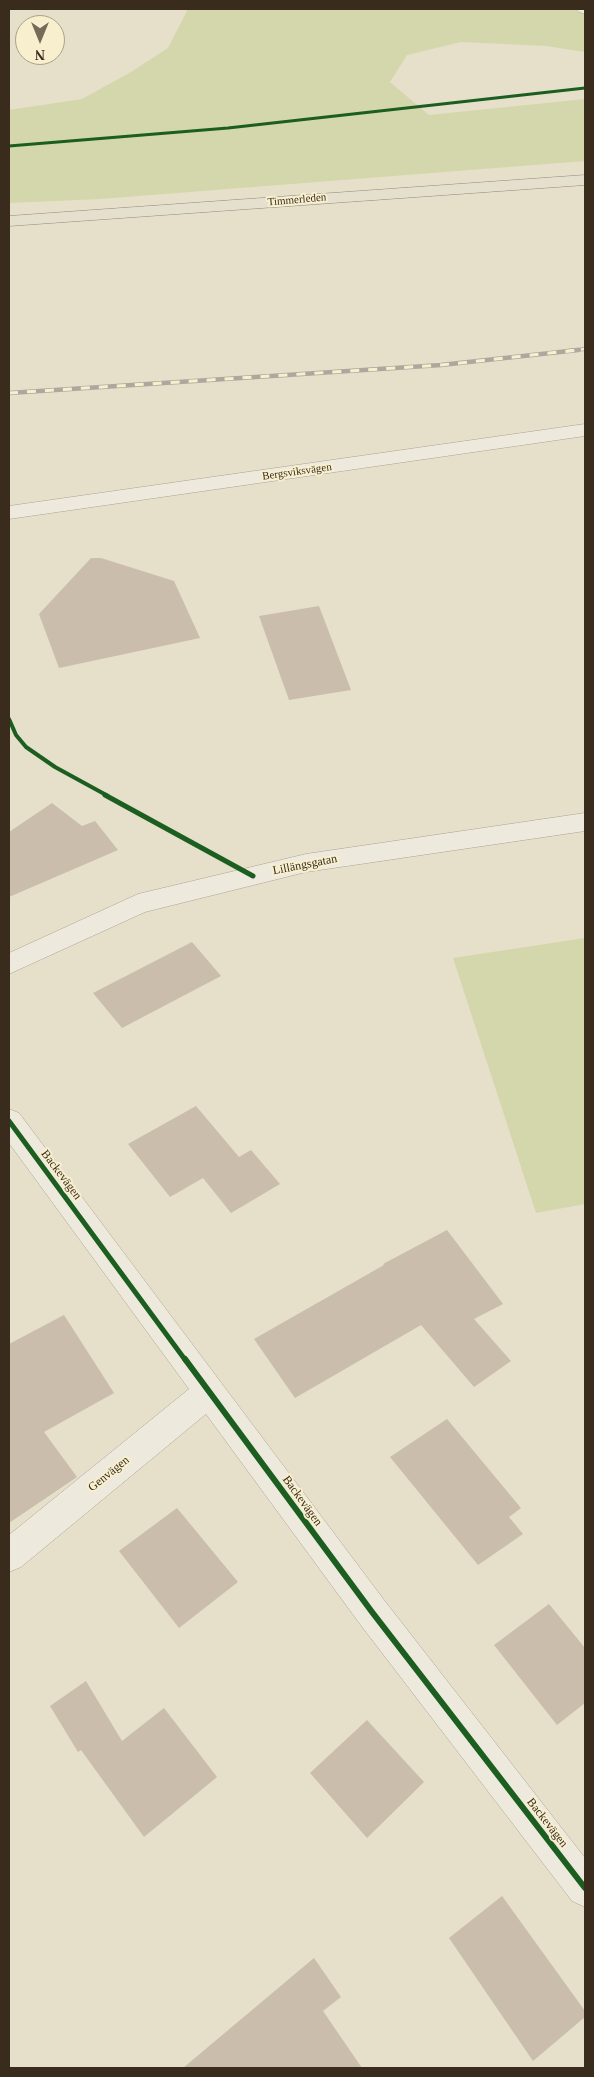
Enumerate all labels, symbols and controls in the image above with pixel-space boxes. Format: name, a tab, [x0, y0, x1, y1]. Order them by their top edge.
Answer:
north arrow	[15, 15, 65, 65]
text: N	[35, 47, 45, 62]
street label: Timmerleden	[267, 191, 327, 209]
street label: Bergsviksvägen	[261, 461, 333, 483]
street label: Lillängsgatan	[272, 852, 338, 878]
street label: Backevägen	[38, 1147, 84, 1203]
street label: Genvägen	[86, 1453, 132, 1495]
street label: Backevägen	[279, 1473, 325, 1529]
street label: Backevägen	[523, 1795, 571, 1851]

